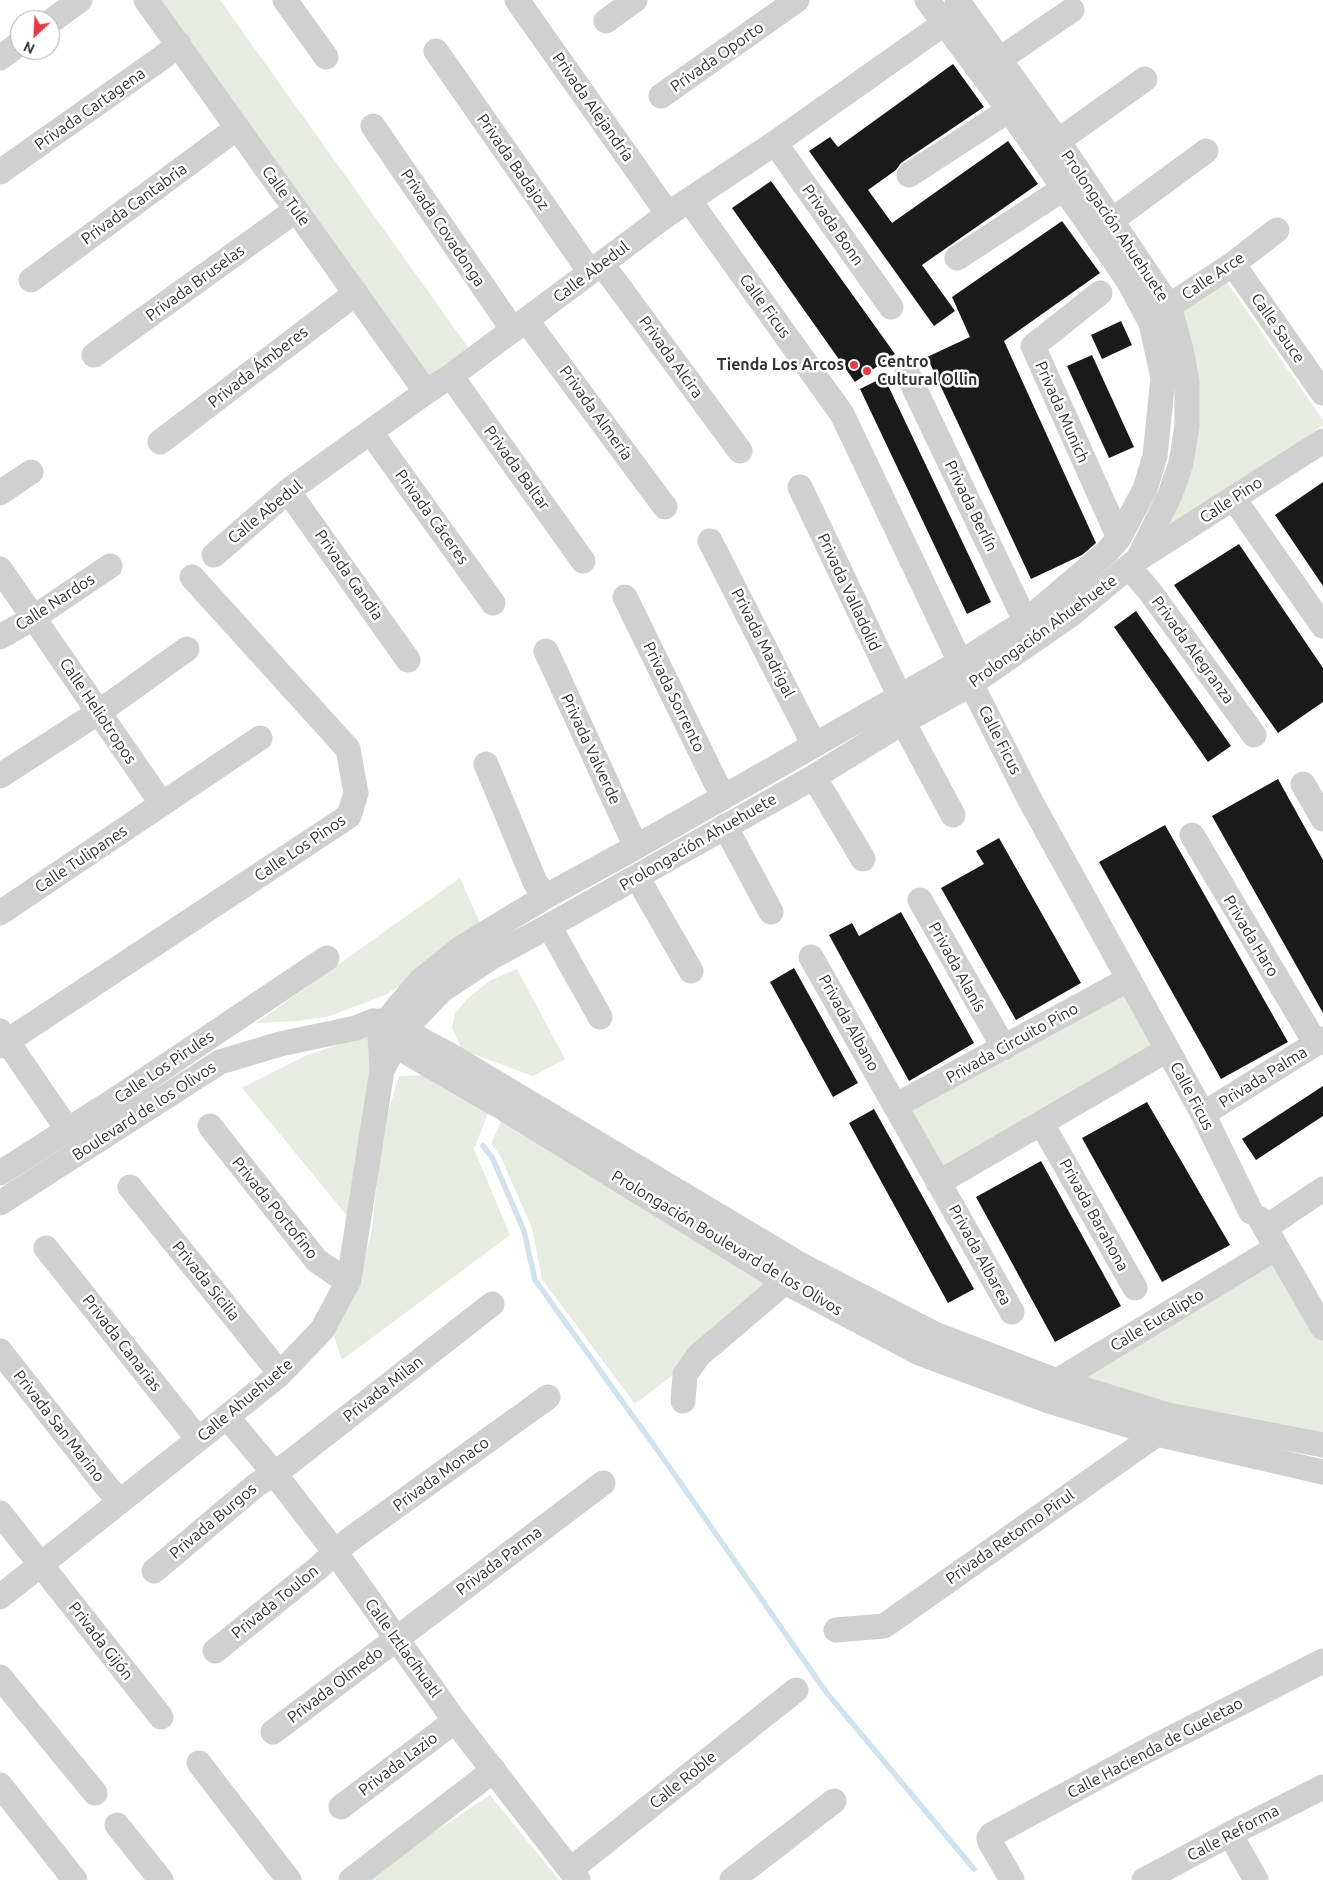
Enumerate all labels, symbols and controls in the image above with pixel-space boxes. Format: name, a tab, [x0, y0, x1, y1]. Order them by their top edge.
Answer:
north arrow	[10, 10, 60, 60]
street label: Privada Oporto	[667, 18, 767, 96]
text: N	[21, 38, 37, 57]
street label: Privada Alejandría	[548, 49, 638, 165]
street label: Privada Cartagena	[31, 64, 149, 154]
street label: Privada Badajoz	[473, 110, 553, 214]
street label: Prolongación Ahuehuete	[1057, 147, 1173, 305]
street label: Privada Cantabria	[77, 159, 191, 249]
street label: Calle Tule	[258, 162, 314, 230]
street label: Privada Covadonga	[397, 166, 489, 290]
street label: Privada Bonn	[798, 181, 868, 269]
street label: Calle Abedul	[549, 237, 633, 307]
street label: Privada Bruselas	[142, 241, 248, 325]
street label: Calle Arce	[1178, 248, 1248, 304]
street label: Calle Ficus	[735, 270, 795, 342]
street label: Calle Sauce	[1247, 289, 1309, 367]
street label: Privada Alcira	[635, 312, 707, 402]
street label: Privada Ámberes	[204, 322, 312, 412]
place label: Centro Cultural Ollin	[877, 352, 977, 390]
place label: Tienda Los Arcos	[717, 355, 844, 375]
street label: Privada Munich	[1031, 358, 1093, 466]
marker: Tienda Los Arcos	[848, 359, 860, 371]
street label: Privada Almería	[555, 362, 637, 464]
marker: Centro Cultural Ollin	[861, 365, 873, 377]
street label: Privada Baltar	[480, 422, 554, 514]
street label: Privada Berlín	[941, 457, 1001, 555]
street label: Privada Cáceres	[391, 466, 473, 568]
street label: Calle Pino	[1196, 473, 1266, 527]
street label: Calle Abedul	[224, 476, 306, 548]
street label: Privada Gandia	[311, 526, 387, 624]
street label: Privada Valladolid	[813, 530, 885, 654]
street label: Calle Nardos	[12, 569, 98, 635]
street label: Prolongación Ahuehuete	[965, 571, 1121, 691]
street label: Privada Madrigal	[727, 585, 799, 701]
street label: Privada Alegranza	[1148, 592, 1238, 708]
street label: Privada Sorrento	[639, 639, 709, 755]
street label: Calle Heliotropos	[55, 654, 141, 768]
street label: Privada Valverde	[557, 691, 625, 807]
street label: Calle Ficus	[974, 702, 1026, 778]
street label: Prolongación Ahuehuete	[616, 789, 780, 895]
street label: Calle Los Pinos	[251, 810, 349, 886]
street label: Calle Tulipanes	[31, 821, 131, 897]
street label: Privada Haro	[1219, 892, 1283, 980]
street label: Privada Alanís	[924, 919, 990, 1015]
street label: Privada Albano	[815, 971, 883, 1075]
street label: Privada Circuito Pino	[943, 999, 1081, 1087]
street label: Calle Los Pirules	[111, 1027, 217, 1107]
street label: Privada Palma	[1215, 1042, 1311, 1112]
street label: Boulevard de los Olivos	[69, 1057, 219, 1165]
street label: Calle Ficus	[1166, 1058, 1218, 1134]
street label: Privada Portofino	[228, 1153, 322, 1263]
street label: Privada Barahona	[1055, 1156, 1133, 1274]
street label: Prolongación Boulevard de los Olivos	[608, 1166, 846, 1320]
street label: Privada Albarea	[944, 1201, 1016, 1309]
street label: Privada Sicilia	[168, 1237, 244, 1325]
street label: Calle Eucalipto	[1107, 1285, 1207, 1355]
street label: Privada Canarias	[78, 1291, 166, 1395]
street label: Privada Milan	[339, 1352, 427, 1426]
street label: Calle Ahuehuete	[193, 1355, 297, 1445]
street label: Privada San Marino	[9, 1366, 109, 1486]
street label: Privada Monaco	[389, 1433, 493, 1515]
street label: Privada Burgos	[166, 1479, 260, 1563]
street label: Privada Retorno Pirul	[942, 1485, 1078, 1589]
street label: Privada Parma	[452, 1522, 546, 1600]
street label: Privada Toulon	[228, 1561, 322, 1643]
street label: Calle Iztlacíhuatl	[361, 1595, 445, 1701]
street label: Privada Gijón	[65, 1598, 137, 1684]
street label: Privada Olmedo	[283, 1643, 387, 1727]
street label: Calle Hacienda de Gueletao	[1064, 1693, 1246, 1803]
street label: Privada Lazio	[355, 1728, 441, 1800]
street label: Calle Roble	[646, 1747, 720, 1813]
street label: Calle Reforma	[1184, 1801, 1282, 1865]

